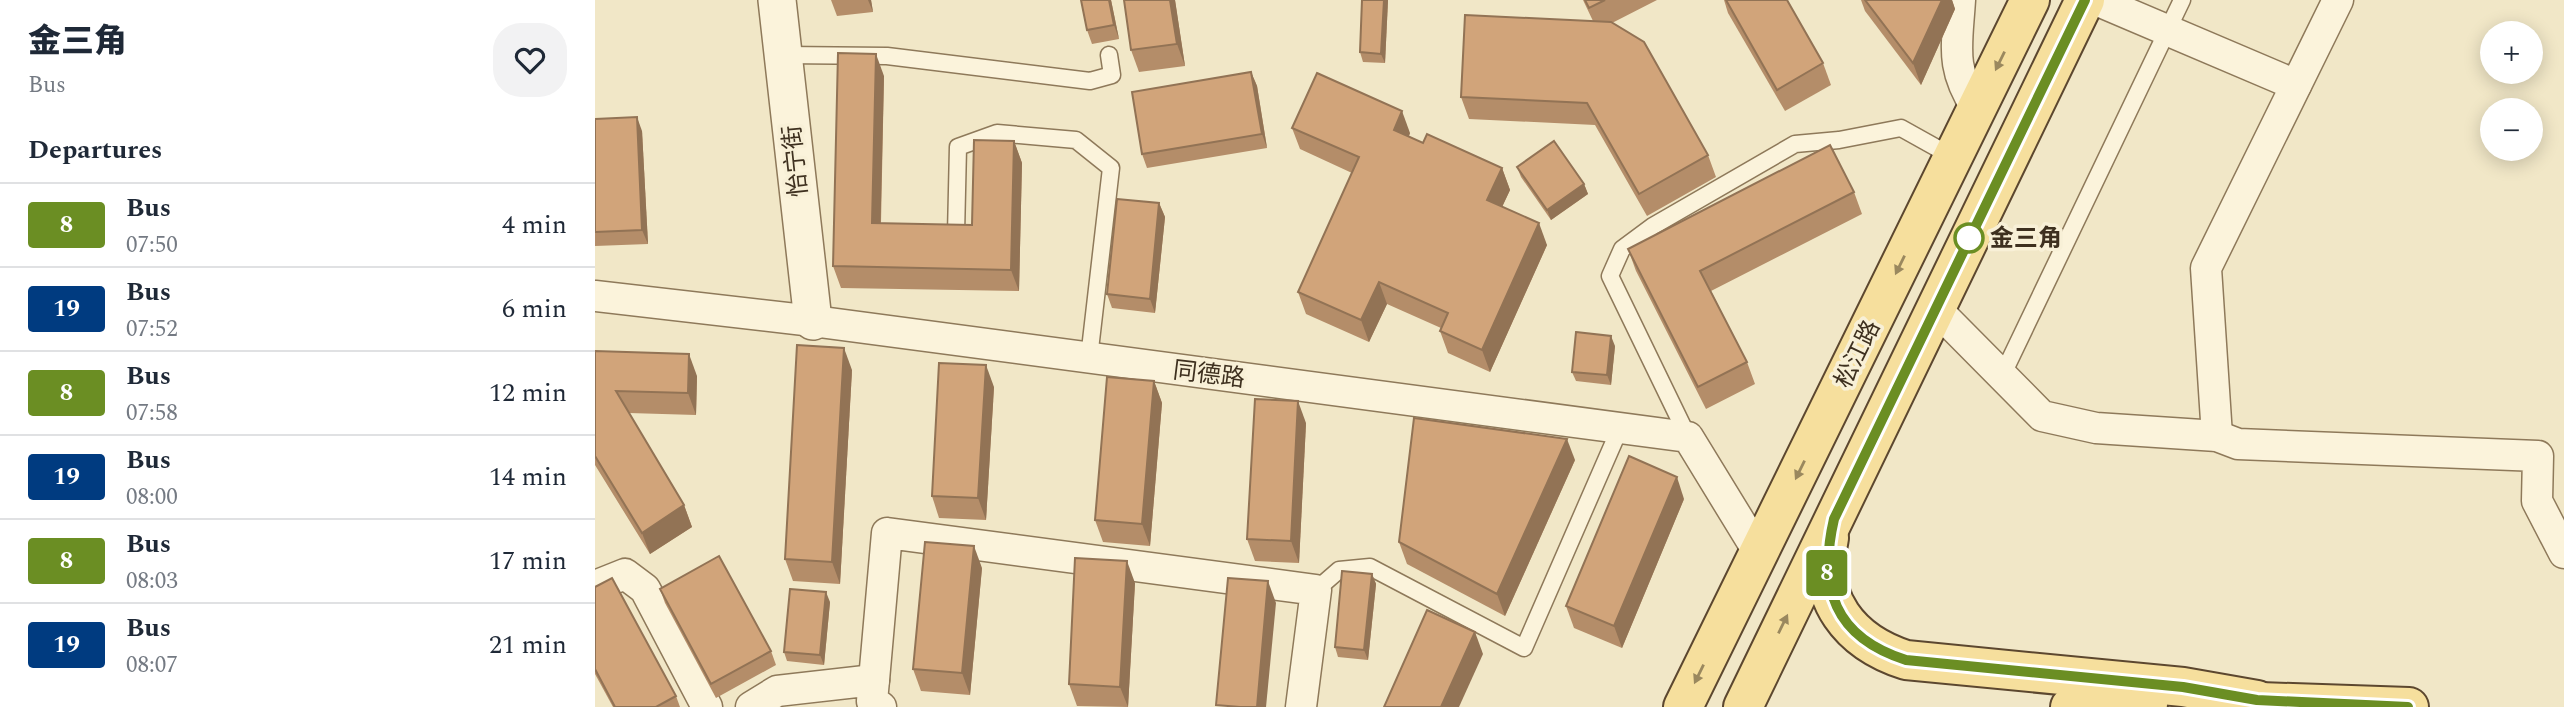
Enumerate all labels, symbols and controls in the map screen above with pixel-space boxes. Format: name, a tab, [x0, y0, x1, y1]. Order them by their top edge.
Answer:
text: 金三角	[28, 17, 127, 67]
map controls	[2480, 21, 2543, 161]
button: +	[2480, 21, 2543, 84]
button: heart	[493, 23, 567, 97]
one-way arrow	[1995, 51, 2006, 71]
text: Bus	[28, 68, 66, 103]
button: −	[2480, 98, 2543, 161]
street label: 怡宁街	[774, 123, 818, 199]
text: Departures	[28, 130, 162, 170]
text: Bus	[126, 188, 171, 228]
text: 4 min	[502, 205, 567, 245]
text: 8	[60, 207, 73, 243]
place label: 金三角	[1990, 221, 2062, 257]
marker: 金三角	[1954, 223, 1984, 253]
text: 07:50	[126, 228, 178, 263]
one-way arrow	[1894, 255, 1906, 275]
text: Bus	[126, 272, 171, 312]
text: 6 min	[502, 289, 567, 329]
text: 19	[53, 291, 80, 327]
text: 07:52	[126, 312, 178, 347]
street label: 松江路	[1826, 314, 1890, 395]
street label: 同德路	[1171, 353, 1247, 397]
text: Bus	[126, 356, 171, 396]
text: 12 min	[489, 373, 567, 413]
text: 8	[60, 375, 73, 411]
text: 07:58	[126, 396, 178, 431]
text: Bus	[126, 440, 171, 480]
text: 14 min	[489, 457, 567, 497]
text: 19	[53, 459, 80, 495]
one-way arrow	[1794, 460, 1805, 480]
text: 08:00	[126, 480, 178, 515]
text: Bus	[126, 524, 171, 564]
text: 17 min	[489, 541, 567, 581]
text: 8	[60, 543, 73, 579]
line badge: 8	[1804, 550, 1850, 596]
text: 8	[1820, 555, 1834, 591]
text: 08:03	[126, 564, 178, 599]
text: Bus	[126, 608, 171, 648]
one-way arrow	[1777, 614, 1789, 634]
text: 21 min	[489, 625, 567, 665]
text: 19	[53, 627, 80, 663]
text: 08:07	[126, 648, 178, 683]
one-way arrow	[1694, 664, 1705, 684]

